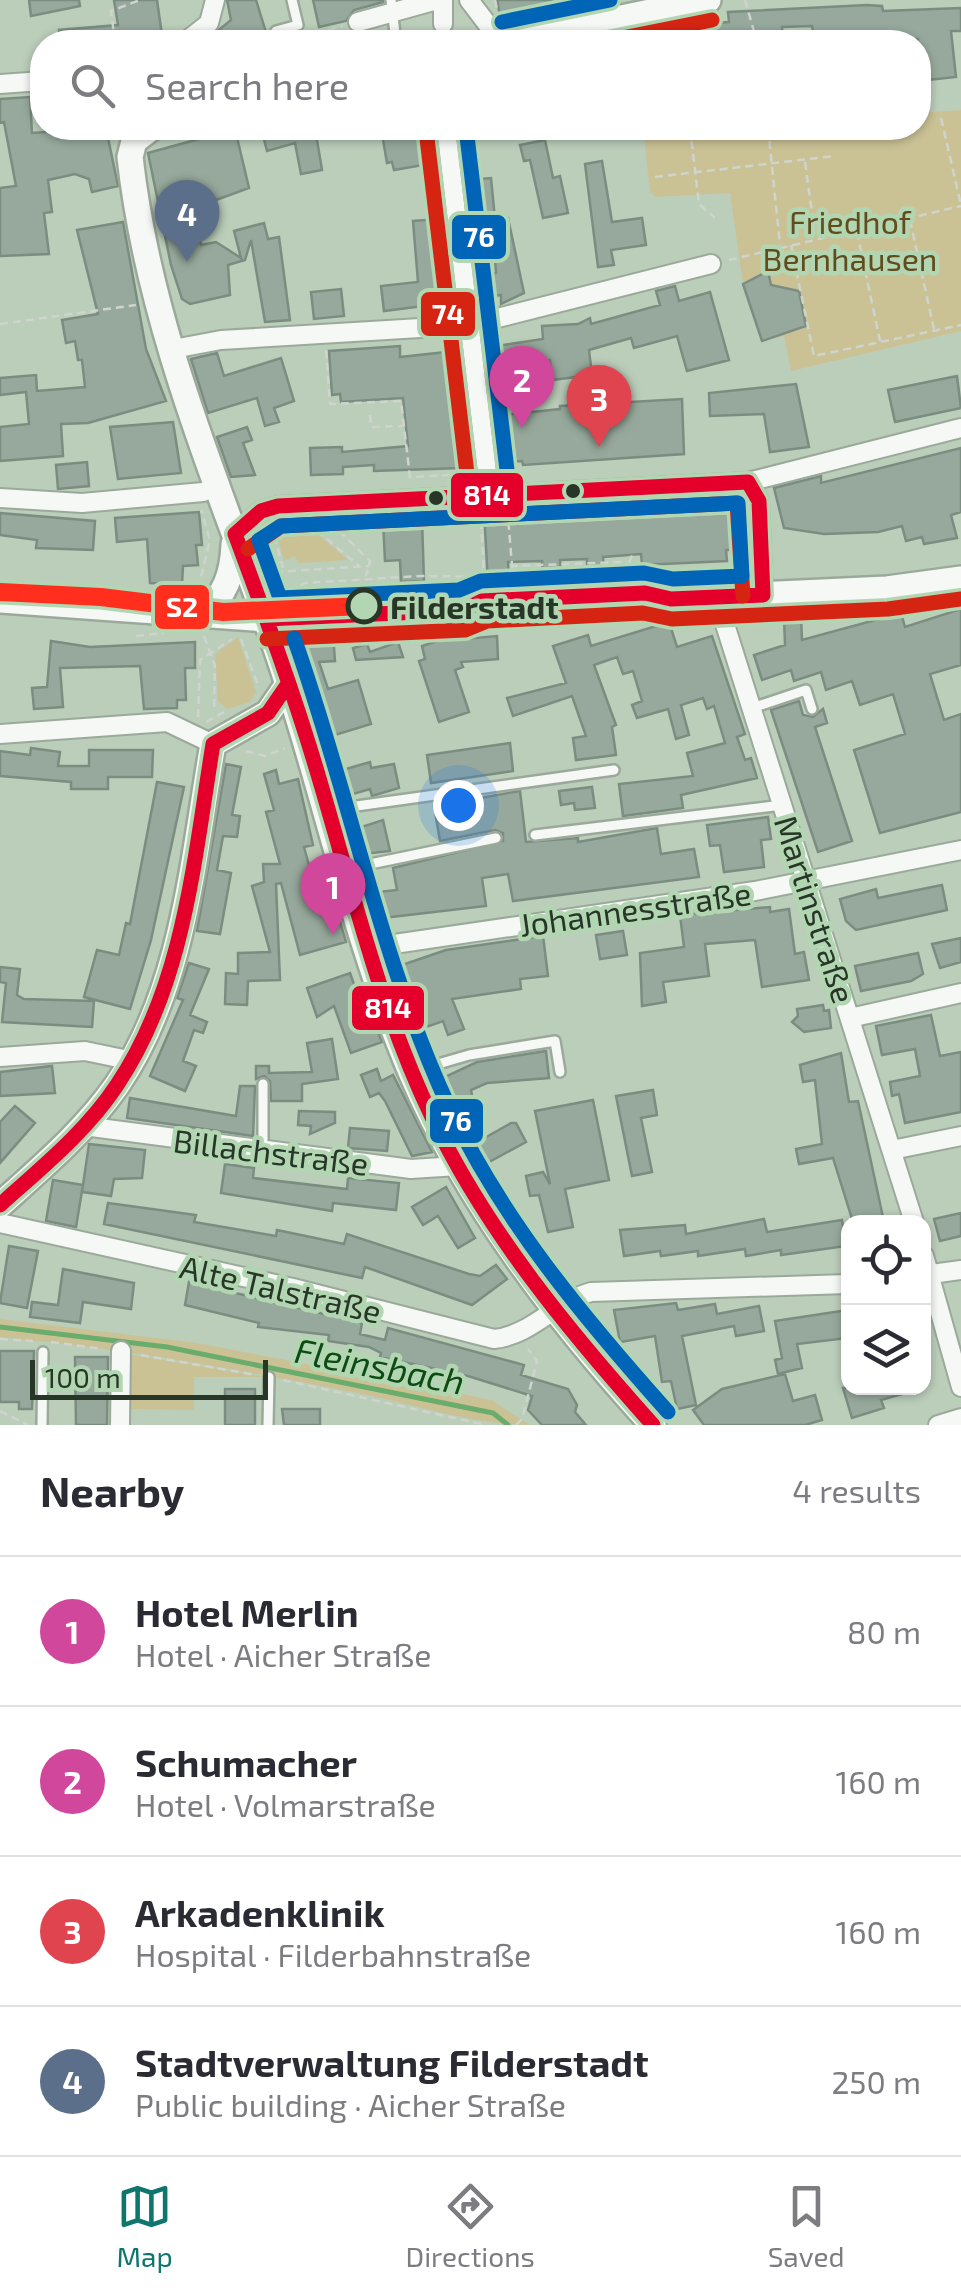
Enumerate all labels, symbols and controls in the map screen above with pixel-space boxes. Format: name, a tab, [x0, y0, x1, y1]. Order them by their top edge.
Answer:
search box	[30, 30, 931, 140]
icon: search	[65, 58, 120, 113]
text: Search here	[145, 62, 349, 108]
pin: 4	[154, 180, 220, 262]
park label: Friedhof Bernhausen	[763, 202, 937, 277]
line badge: 76	[450, 213, 508, 261]
text: 76	[463, 219, 495, 253]
line badge: 74	[419, 290, 477, 338]
text: 74	[432, 296, 464, 330]
pin: 2	[490, 346, 554, 428]
pin: 3	[566, 364, 632, 447]
line badge: 814	[449, 471, 525, 519]
text: 814	[463, 477, 511, 511]
unlabelled marker	[563, 481, 583, 501]
unlabelled marker	[426, 488, 446, 508]
line badge: S2	[153, 583, 211, 631]
place label: Filderstadt	[390, 587, 559, 625]
text: S2	[166, 589, 198, 623]
marker: Filderstadt	[347, 589, 381, 623]
your location	[433, 780, 484, 831]
street label: Martinstraße	[768, 810, 864, 1008]
pin: 1	[300, 852, 366, 935]
street label: Johannesstraße	[517, 873, 753, 943]
line badge: 814	[350, 984, 426, 1032]
text: 814	[364, 990, 412, 1024]
line badge: 76	[428, 1097, 485, 1145]
text: 76	[440, 1103, 472, 1137]
street label: Billachstraße	[171, 1120, 371, 1182]
map controls	[841, 1215, 931, 1395]
button: locate	[841, 1215, 931, 1305]
street label: Alte Talstraße	[177, 1246, 385, 1330]
button: layers	[841, 1305, 931, 1395]
water label: Fleinsbach	[292, 1328, 468, 1402]
scale bar	[30, 1355, 268, 1400]
text: 100 m	[45, 1360, 121, 1394]
text: Nearby	[40, 1465, 184, 1515]
text: 4 results	[792, 1471, 921, 1509]
text: Hotel Merlin	[135, 1589, 359, 1635]
text: 1	[66, 1612, 79, 1650]
text: 80 m	[847, 1612, 921, 1650]
text: Hotel · Aicher Straße	[135, 1635, 431, 1673]
text: Schumacher	[135, 1739, 357, 1785]
text: 2	[63, 1762, 82, 1800]
text: 160 m	[835, 1762, 921, 1800]
text: Hotel · Volmarstraße	[135, 1785, 436, 1823]
text: Arkadenklinik	[135, 1889, 385, 1935]
text: 3	[63, 1912, 82, 1950]
text: 160 m	[835, 1912, 921, 1950]
text: Hospital · Filderbahnstraße	[135, 1935, 531, 1973]
text: Stadtverwaltung Filderstadt	[135, 2039, 649, 2085]
text: 4	[62, 2062, 83, 2100]
text: 250 m	[831, 2062, 921, 2100]
text: Public building · Aicher Straße	[135, 2085, 566, 2123]
tab: Map	[116, 2179, 173, 2273]
tab: Directions	[406, 2179, 535, 2273]
tab: Saved	[768, 2179, 845, 2273]

